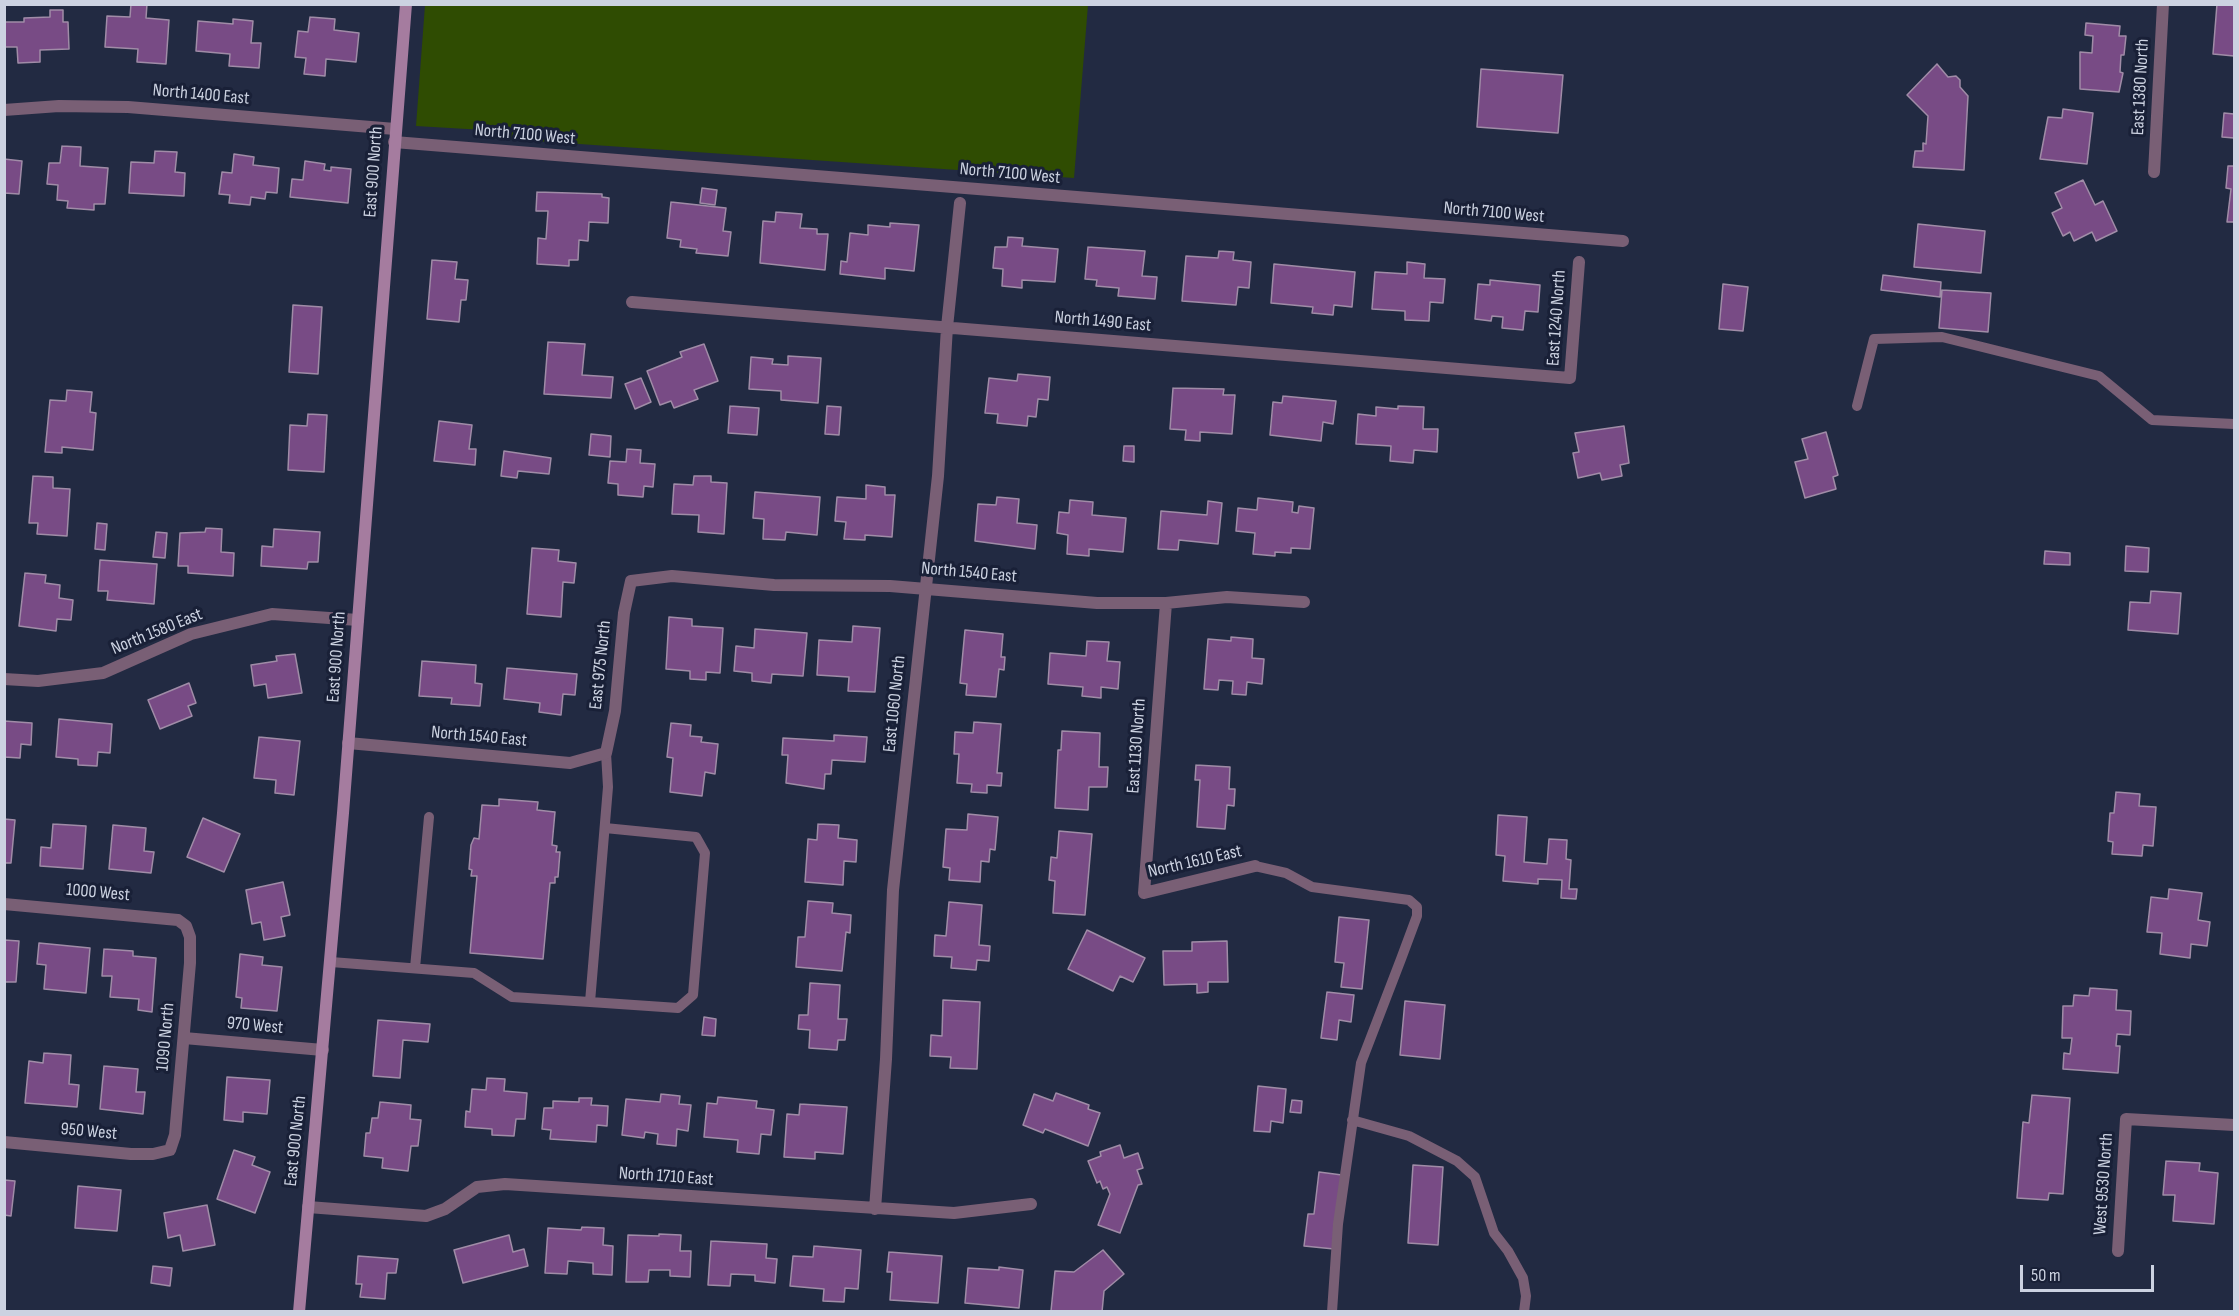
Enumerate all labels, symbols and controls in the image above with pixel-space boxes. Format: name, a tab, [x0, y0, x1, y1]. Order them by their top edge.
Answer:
street label: East 1380 North	[2128, 38, 2154, 136]
street label: North 1400 East	[152, 80, 250, 110]
street label: North 7100 West	[474, 120, 576, 150]
street label: East 900 North	[360, 126, 388, 218]
street label: North 7100 West	[959, 159, 1061, 189]
street label: North 7100 West	[1443, 198, 1545, 228]
street label: East 1240 North	[1543, 269, 1571, 367]
street label: North 1490 East	[1054, 307, 1152, 337]
street label: North 1540 East	[920, 558, 1018, 588]
street label: North 1580 East	[108, 604, 206, 660]
street label: East 900 North	[323, 611, 351, 703]
street label: East 975 North	[586, 619, 616, 711]
street label: East 1060 North	[879, 655, 911, 753]
street label: East 1130 North	[1123, 698, 1151, 794]
street label: North 1540 East	[430, 722, 528, 752]
street label: North 1610 East	[1146, 841, 1244, 883]
street label: 1000 West	[65, 879, 131, 907]
street label: 1090 North	[152, 1002, 180, 1072]
street label: 970 West	[226, 1013, 284, 1039]
street label: East 900 North	[281, 1095, 311, 1187]
street label: 950 West	[60, 1119, 118, 1145]
street label: West 9530 North	[2090, 1132, 2118, 1236]
street label: North 1710 East	[618, 1163, 714, 1191]
scale bar	[2023, 1253, 2156, 1291]
text: 50 m	[2031, 1265, 2061, 1286]

